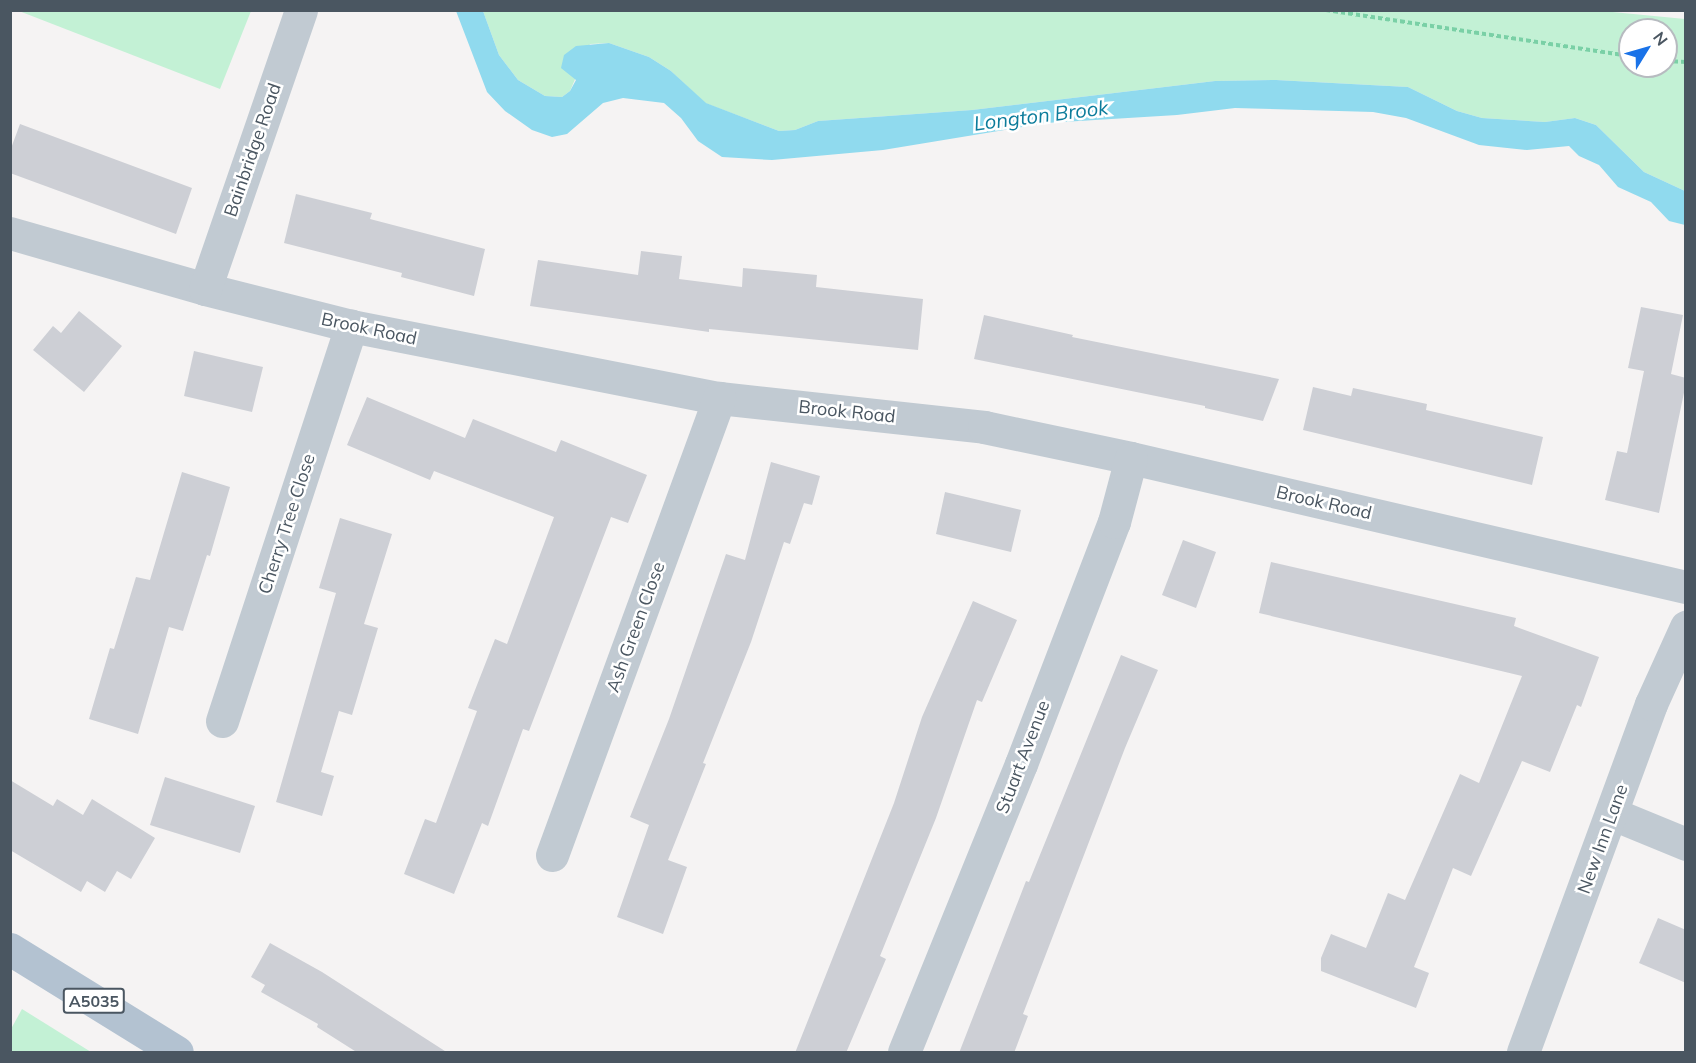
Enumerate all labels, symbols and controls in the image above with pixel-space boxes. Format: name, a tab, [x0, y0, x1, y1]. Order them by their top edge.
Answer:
north arrow	[1618, 18, 1678, 78]
text: N	[1649, 28, 1672, 49]
street label: Bainbridge Road	[220, 80, 286, 220]
water label: Longton Brook	[972, 95, 1110, 135]
street label: Brook Road	[319, 308, 419, 350]
street label: Brook Road	[797, 396, 897, 428]
street label: Cherry Tree Close	[254, 451, 320, 597]
street label: Brook Road	[1274, 482, 1374, 524]
street label: Ash Green Close	[602, 559, 670, 695]
street label: Stuart Avenue	[992, 697, 1054, 817]
street label: New Inn Lane	[1573, 781, 1633, 897]
road number: A5035	[62, 988, 125, 1014]

